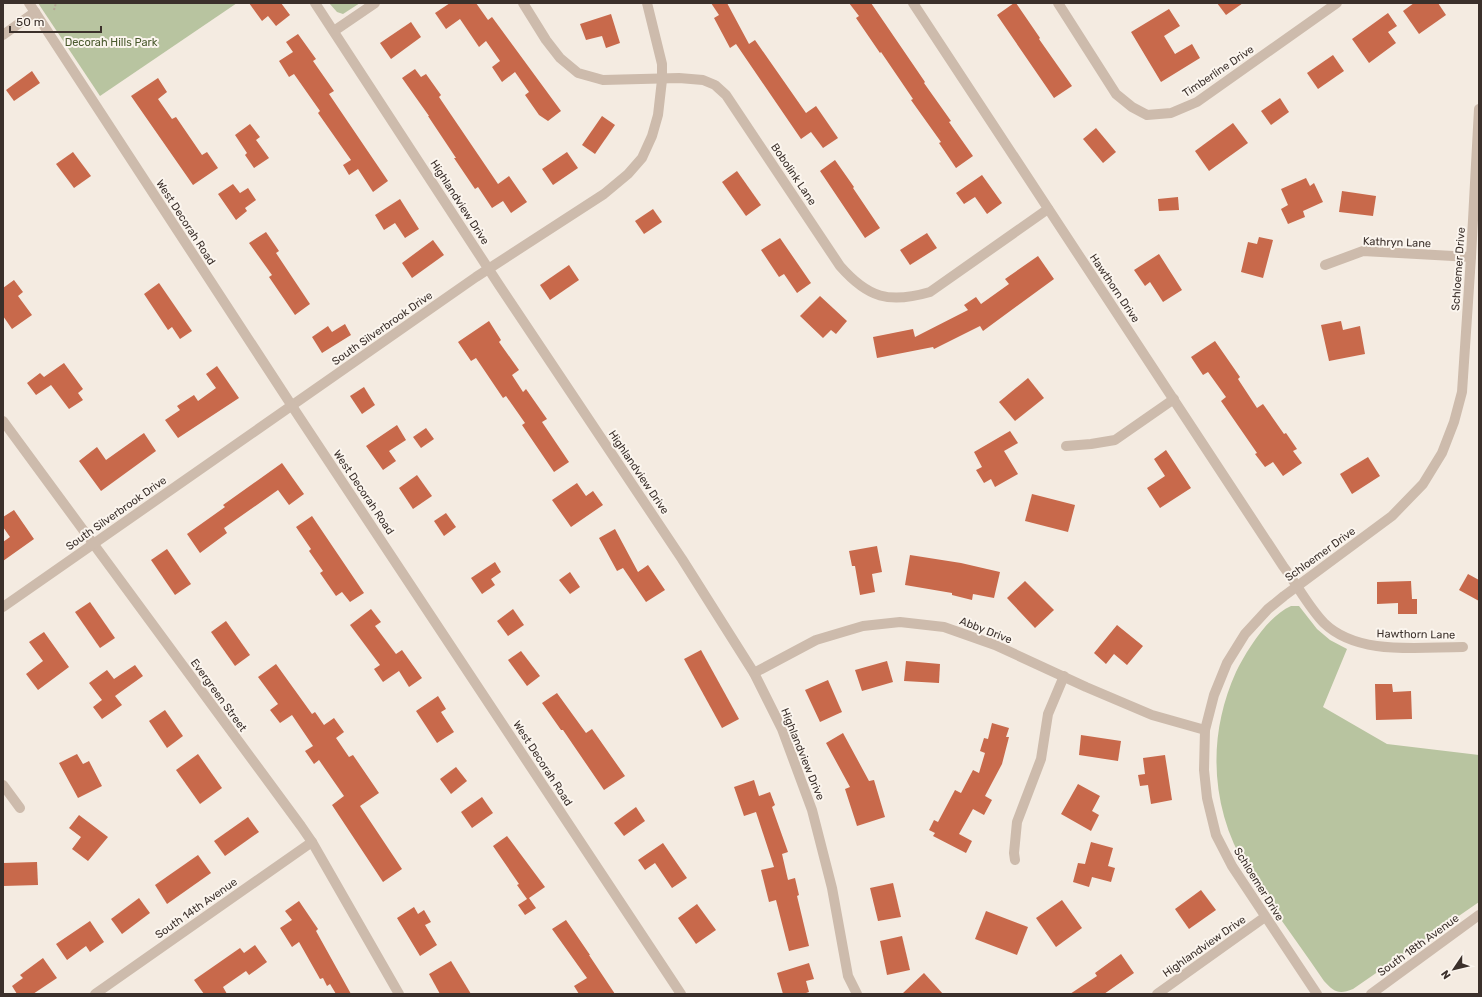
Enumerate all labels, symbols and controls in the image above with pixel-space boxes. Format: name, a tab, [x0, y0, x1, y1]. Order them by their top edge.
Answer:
scale bar	[10, 8, 101, 34]
text: 50 m	[16, 15, 44, 29]
park label: Decorah Hills Park	[65, 36, 158, 49]
street label: Timberline Drive	[1180, 43, 1256, 100]
street label: Bobolink Lane	[768, 141, 819, 208]
street label: Highlandview Drive	[427, 158, 492, 247]
street label: West Decorah Road	[153, 177, 218, 267]
street label: Schloemer Drive	[1449, 227, 1468, 311]
street label: Kathryn Lane	[1363, 235, 1431, 250]
street label: Hawthorn Drive	[1087, 251, 1142, 325]
street label: South Silverbrook Drive	[329, 289, 435, 368]
street label: Highlandview Drive	[606, 428, 671, 517]
street label: West Decorah Road	[330, 448, 397, 537]
street label: South Silverbrook Drive	[63, 474, 169, 553]
street label: Schloemer Drive	[1283, 525, 1358, 584]
street label: Abby Drive	[958, 615, 1014, 646]
street label: Hawthorn Lane	[1377, 627, 1455, 642]
street label: Evergreen Street	[188, 656, 250, 735]
street label: Highlandview Drive	[778, 706, 827, 802]
street label: West Decorah Road	[510, 718, 575, 808]
street label: Schloemer Drive	[1231, 845, 1286, 923]
street label: South 14th Avenue	[153, 875, 240, 942]
street label: South 18th Avenue	[1375, 912, 1461, 979]
street label: Highlandview Drive	[1160, 913, 1248, 980]
north arrow	[1434, 949, 1474, 989]
text: N	[1439, 967, 1454, 981]

